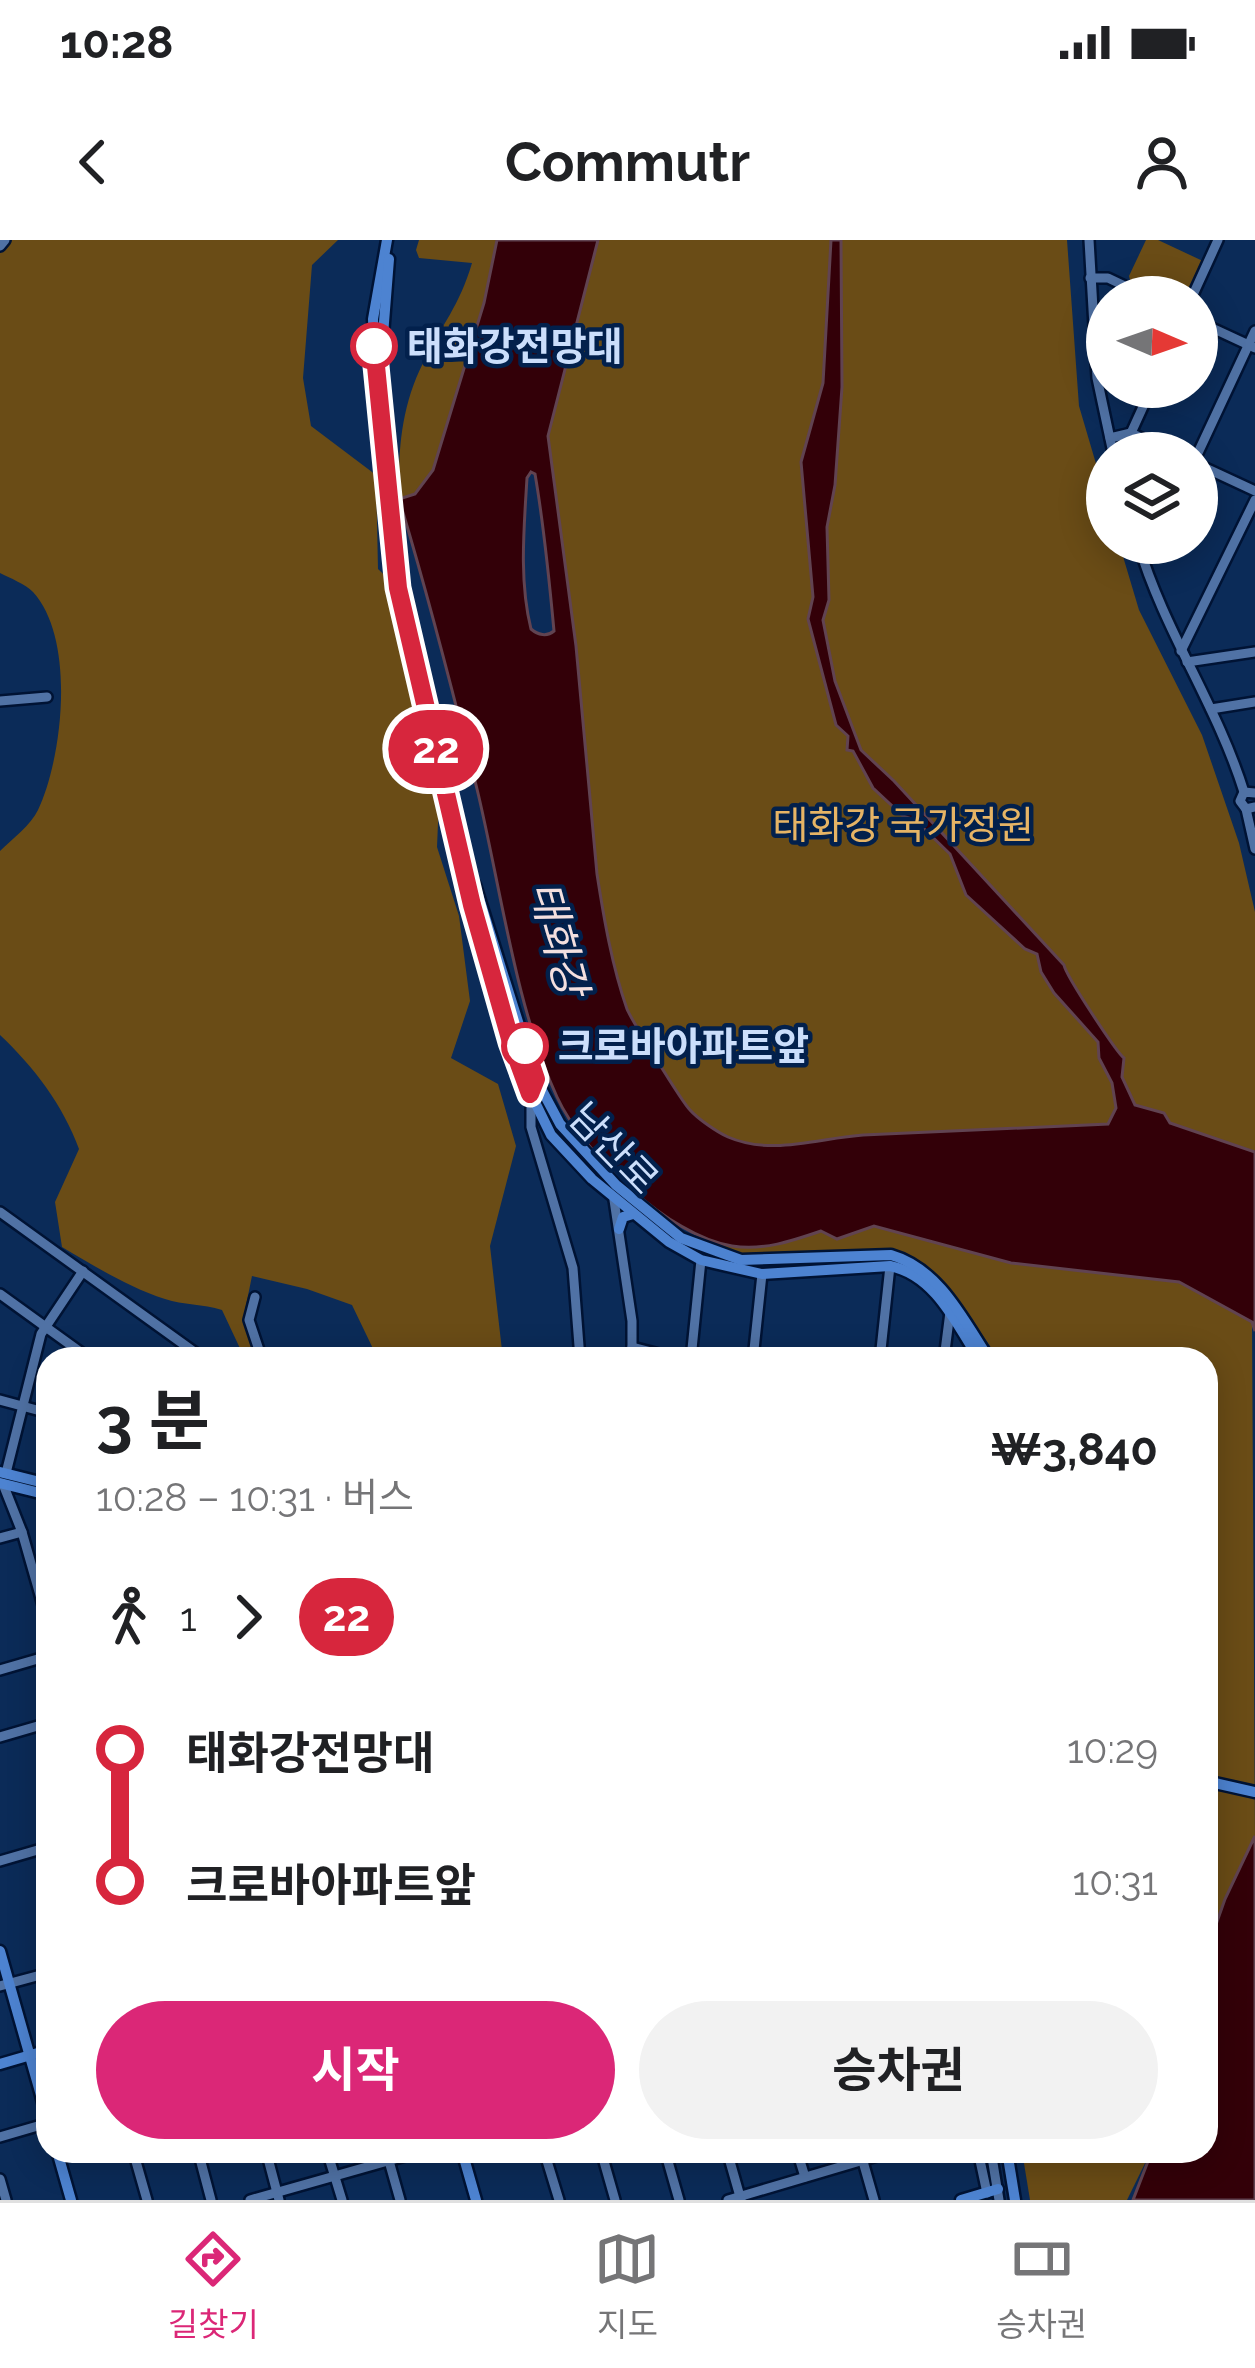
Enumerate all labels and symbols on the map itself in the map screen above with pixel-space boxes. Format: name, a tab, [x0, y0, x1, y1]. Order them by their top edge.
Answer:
north arrow	[1086, 276, 1218, 408]
place label: 태화강전망대	[407, 323, 622, 369]
marker: 태화강전망대	[352, 324, 396, 368]
line badge: 22	[382, 710, 490, 788]
park label: 태화강 국가정원	[772, 802, 1034, 848]
water label: 태화강	[519, 876, 598, 1006]
place label: 크로바아파트앞	[558, 1023, 809, 1069]
marker: 크로바아파트앞	[503, 1024, 547, 1068]
street label: 남산로	[560, 1093, 668, 1203]

